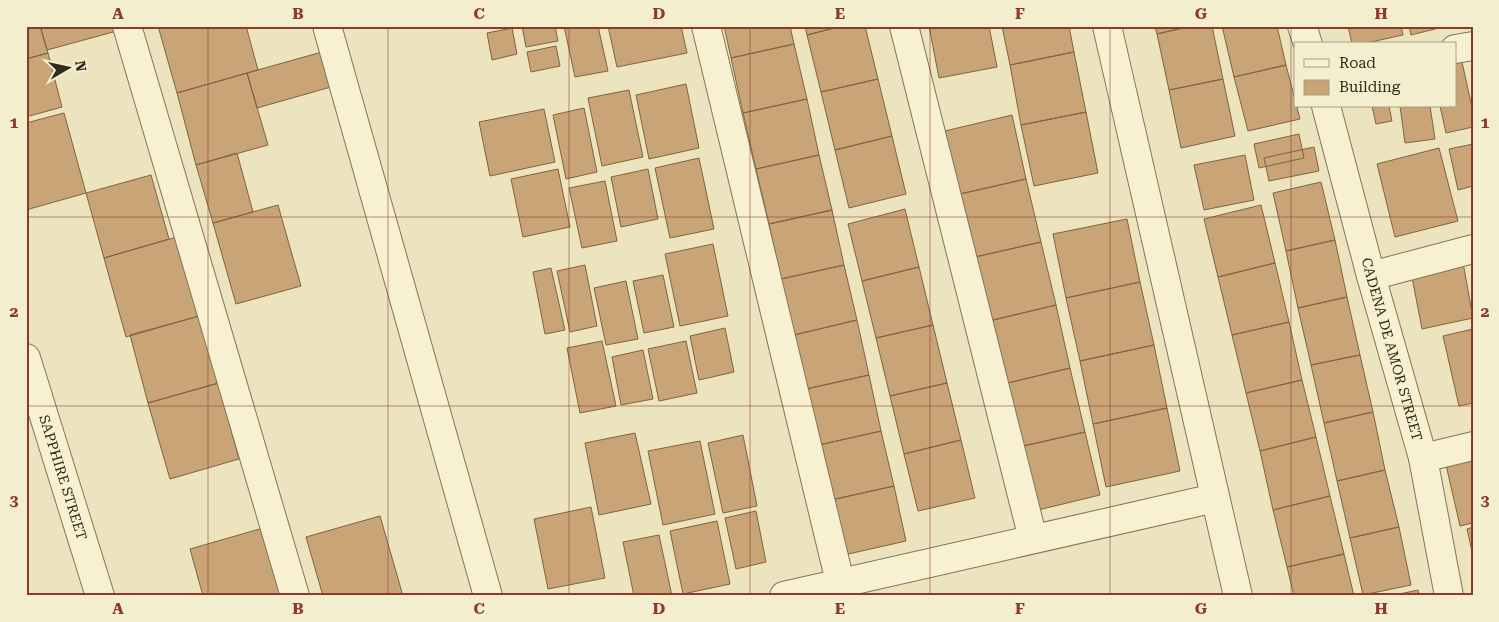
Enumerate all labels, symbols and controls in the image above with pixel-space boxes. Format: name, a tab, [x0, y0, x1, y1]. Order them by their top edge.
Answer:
text: A	[112, 4, 124, 23]
text: B	[292, 4, 304, 23]
text: C	[473, 4, 485, 23]
text: D	[653, 4, 666, 23]
text: E	[835, 4, 845, 23]
text: F	[1015, 4, 1025, 23]
text: G	[1195, 4, 1208, 23]
text: H	[1374, 4, 1388, 23]
north arrow	[42, 42, 92, 92]
legend	[1294, 42, 1456, 108]
text: Road	[1339, 54, 1376, 72]
text: N	[72, 59, 90, 73]
text: Building	[1339, 78, 1401, 96]
text: 1	[10, 113, 19, 132]
text: 1	[1481, 113, 1490, 132]
street label: CADENA DE AMOR STREET	[1358, 256, 1426, 443]
text: 2	[10, 302, 19, 321]
text: 2	[1481, 302, 1490, 321]
street label: SAPPHIRE STREET	[36, 413, 90, 542]
text: 3	[10, 491, 19, 510]
text: 3	[1481, 491, 1490, 510]
text: A	[112, 599, 124, 618]
text: B	[292, 599, 304, 618]
text: C	[473, 599, 485, 618]
text: D	[653, 599, 666, 618]
text: E	[835, 599, 845, 618]
text: F	[1015, 599, 1025, 618]
text: G	[1195, 599, 1208, 618]
text: H	[1374, 599, 1388, 618]

